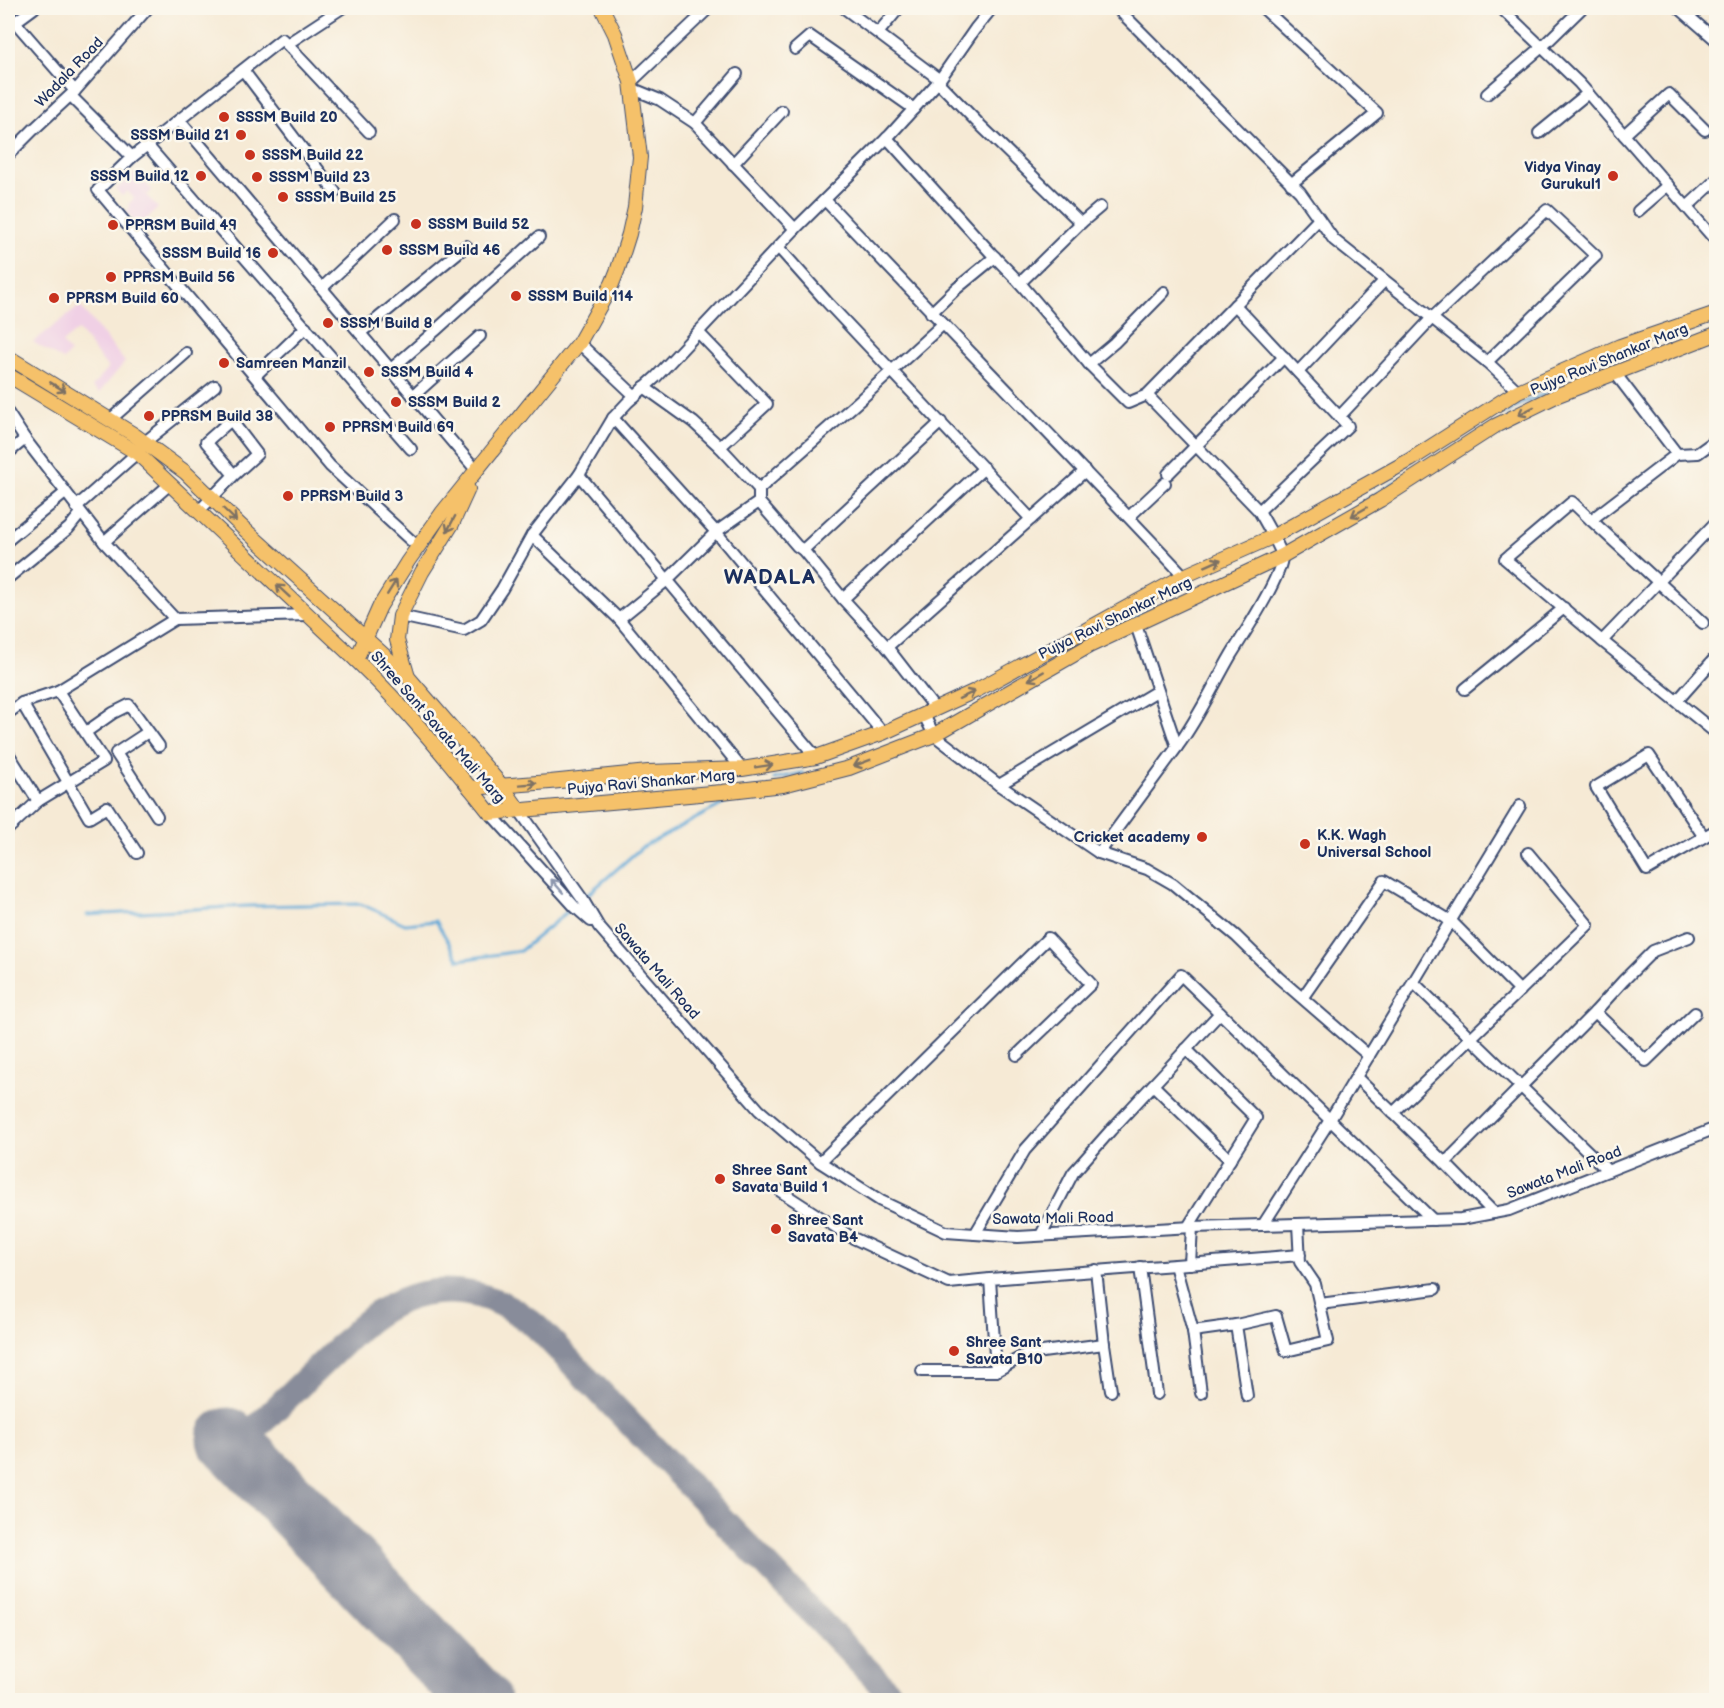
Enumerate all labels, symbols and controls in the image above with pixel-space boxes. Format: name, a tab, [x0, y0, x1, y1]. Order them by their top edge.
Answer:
street label: Wadala Road	[31, 33, 108, 111]
place label: SSSM Build 20	[236, 108, 338, 127]
marker: SSSM Build 20	[217, 110, 231, 124]
place label: SSSM Build 21	[130, 126, 229, 145]
marker: SSSM Build 21	[234, 128, 248, 142]
place label: SSSM Build 22	[262, 146, 364, 165]
marker: SSSM Build 22	[243, 148, 257, 162]
place label: Vidya Vinay Gurukul1	[1524, 158, 1601, 194]
place label: SSSM Build 12	[90, 167, 189, 186]
place label: SSSM Build 23	[269, 168, 370, 187]
marker: SSSM Build 12	[194, 169, 208, 183]
marker: Vidya Vinay Gurukul1	[1606, 169, 1620, 183]
marker: SSSM Build 23	[250, 170, 264, 184]
place label: SSSM Build 25	[295, 188, 397, 207]
marker: SSSM Build 25	[276, 190, 290, 204]
place label: SSSM Build 52	[428, 215, 529, 234]
place label: PPRSM Build 49	[125, 216, 237, 235]
marker: SSSM Build 52	[409, 217, 423, 231]
marker: PPRSM Build 49	[106, 218, 120, 232]
place label: SSSM Build 46	[399, 241, 500, 260]
marker: SSSM Build 46	[380, 243, 394, 257]
place label: SSSM Build 16	[162, 244, 261, 263]
marker: SSSM Build 16	[266, 246, 280, 260]
place label: PPRSM Build 56	[123, 268, 235, 287]
marker: PPRSM Build 56	[104, 270, 118, 284]
place label: SSSM Build 114	[528, 287, 633, 306]
place label: PPRSM Build 60	[66, 289, 179, 308]
marker: SSSM Build 114	[509, 289, 523, 303]
marker: PPRSM Build 60	[47, 291, 61, 305]
place label: SSSM Build 8	[340, 314, 433, 333]
marker: SSSM Build 8	[321, 316, 335, 330]
street label: Pujya Ravi Shankar Marg	[1528, 319, 1691, 400]
place label: Samreen Manzil	[236, 354, 347, 373]
marker: Samreen Manzil	[217, 356, 231, 370]
place label: SSSM Build 4	[381, 363, 474, 382]
marker: SSSM Build 4	[362, 365, 376, 379]
one-way arrow	[49, 382, 66, 394]
place label: SSSM Build 2	[408, 393, 501, 412]
marker: SSSM Build 2	[389, 395, 403, 409]
one-way arrow	[1517, 405, 1535, 417]
place label: PPRSM Build 38	[161, 407, 273, 426]
marker: PPRSM Build 38	[142, 409, 156, 423]
place label: PPRSM Build 69	[342, 418, 454, 437]
marker: PPRSM Build 69	[323, 420, 337, 434]
place label: PPRSM Build 3	[300, 487, 403, 506]
marker: PPRSM Build 3	[281, 489, 295, 503]
one-way arrow	[1351, 507, 1369, 518]
one-way arrow	[223, 508, 238, 523]
one-way arrow	[445, 515, 457, 532]
one-way arrow	[1204, 557, 1222, 569]
district label: WADALA	[724, 565, 816, 590]
street label: Pujya Ravi Shankar Marg	[1035, 573, 1195, 664]
one-way arrow	[386, 579, 398, 596]
one-way arrow	[275, 584, 290, 598]
street label: Shree Sant Savata Mali Marg	[366, 647, 509, 807]
one-way arrow	[1028, 670, 1045, 682]
one-way arrow	[958, 688, 976, 700]
one-way arrow	[853, 758, 872, 769]
one-way arrow	[754, 760, 774, 771]
street label: Pujya Ravi Shankar Marg	[566, 766, 736, 799]
one-way arrow	[518, 778, 538, 789]
place label: K.K. Wagh Universal School	[1317, 826, 1431, 862]
place label: Cricket academy	[1074, 828, 1190, 847]
marker: Cricket academy	[1195, 830, 1209, 844]
marker: K.K. Wagh Universal School	[1298, 837, 1312, 851]
one-way arrow	[550, 878, 563, 894]
street label: Sawata Mali Road	[610, 919, 704, 1023]
street label: Sawata Mali Road	[1504, 1142, 1624, 1203]
place label: Shree Sant Savata Build 1	[732, 1161, 828, 1197]
marker: Shree Sant Savata Build 1	[713, 1172, 727, 1186]
street label: Sawata Mali Road	[992, 1208, 1114, 1229]
place label: Shree Sant Savata B4	[788, 1211, 863, 1247]
marker: Shree Sant Savata B4	[769, 1222, 783, 1236]
place label: Shree Sant Savata B10	[966, 1333, 1043, 1369]
marker: Shree Sant Savata B10	[947, 1344, 961, 1358]

